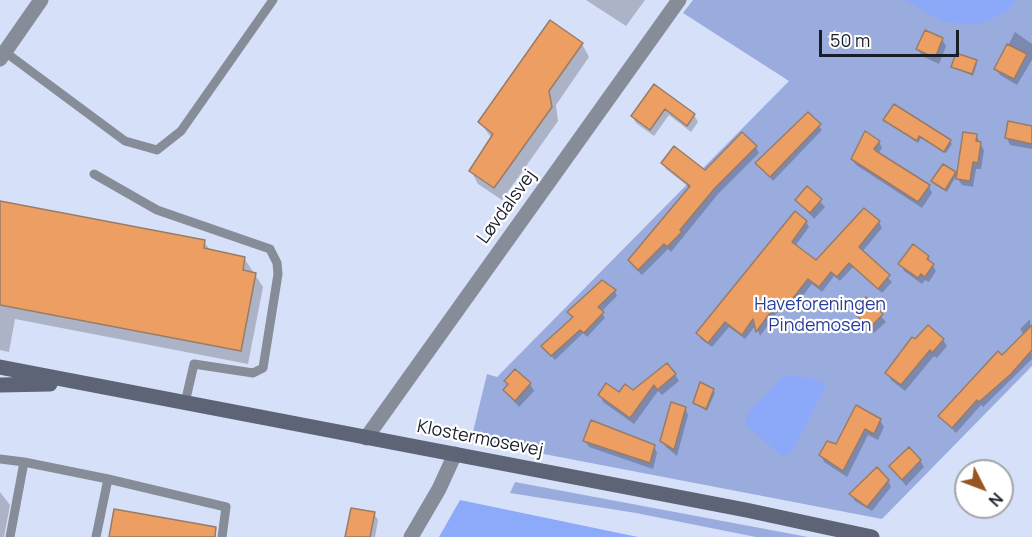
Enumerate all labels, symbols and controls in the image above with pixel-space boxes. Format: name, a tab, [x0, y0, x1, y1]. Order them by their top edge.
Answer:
scale bar	[822, 18, 962, 56]
text: 50 m	[830, 28, 870, 52]
street label: Løvdalsvej	[473, 166, 541, 248]
park label: Haveforeningen Pindemosen	[754, 294, 886, 336]
street label: Klostermosevej	[415, 416, 545, 462]
north arrow	[954, 459, 1014, 519]
text: N	[984, 488, 1008, 511]

